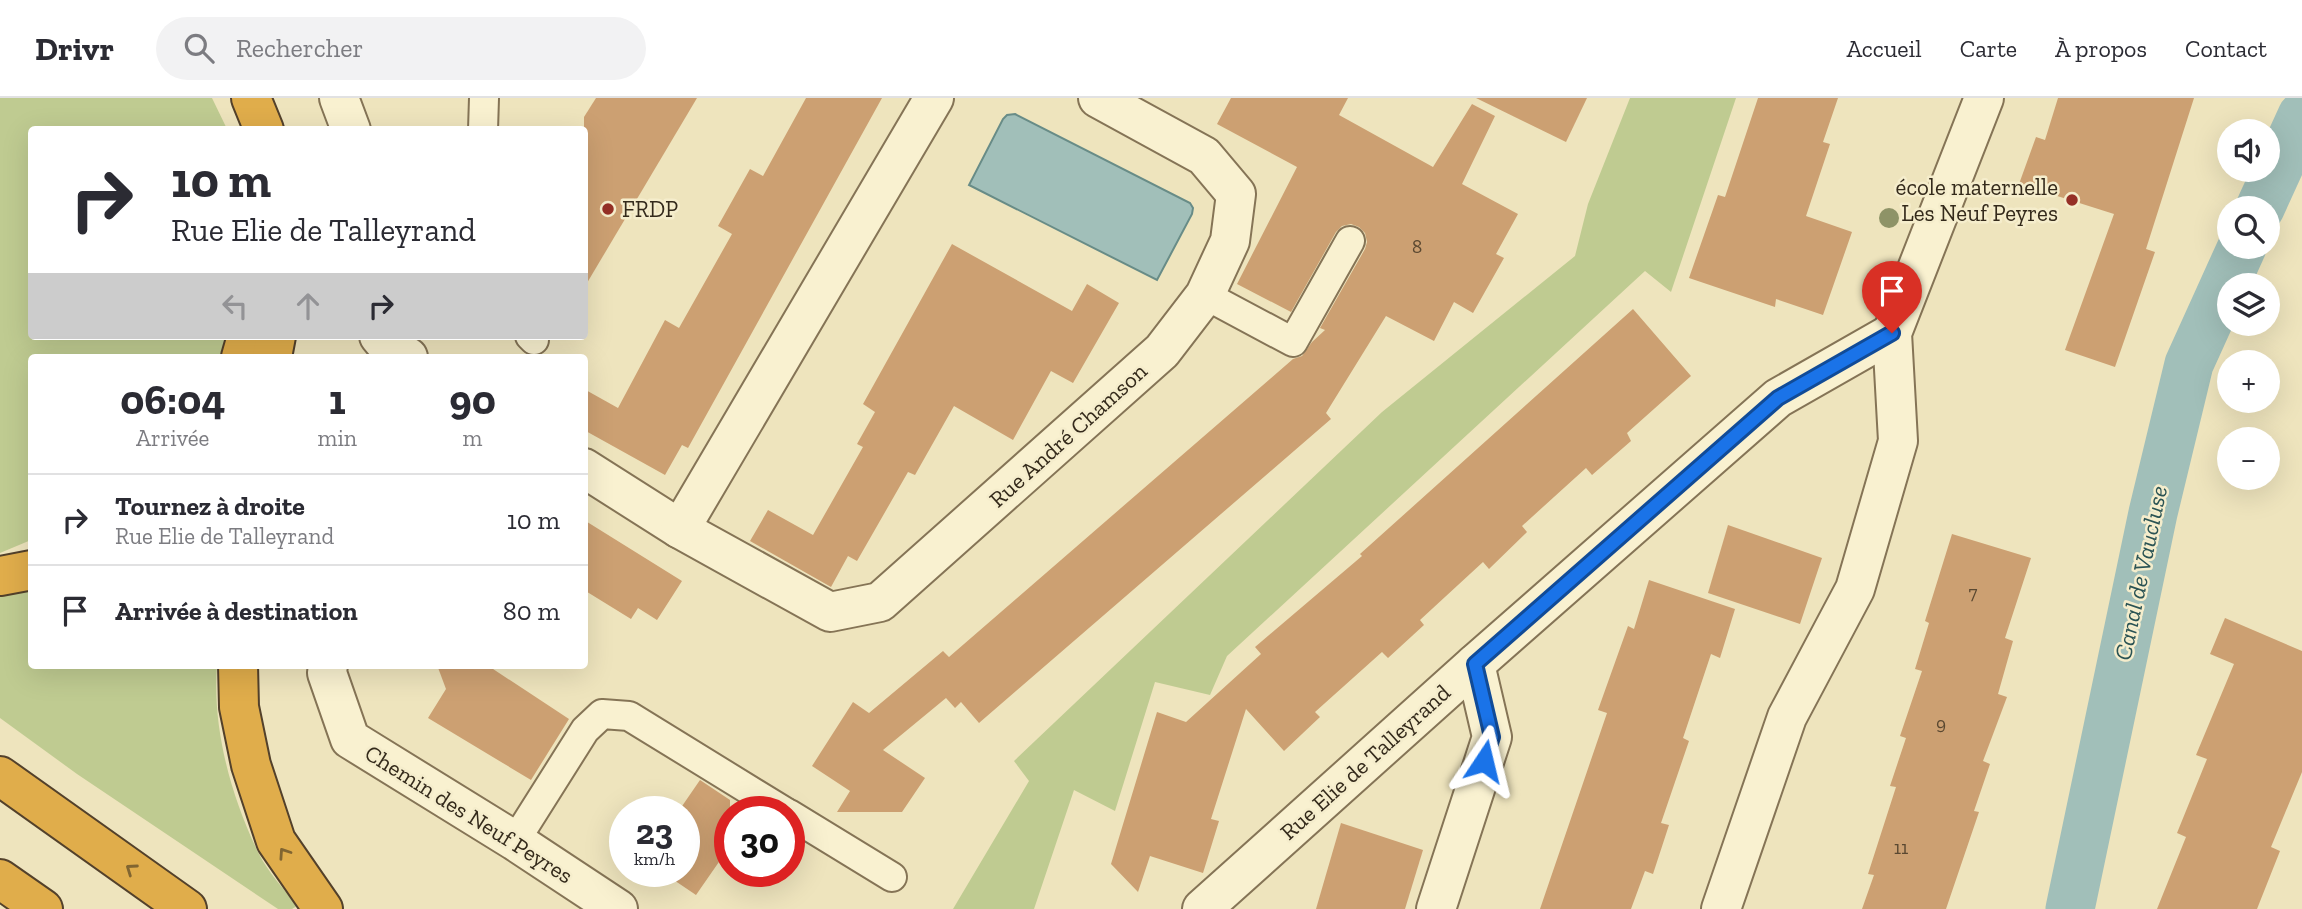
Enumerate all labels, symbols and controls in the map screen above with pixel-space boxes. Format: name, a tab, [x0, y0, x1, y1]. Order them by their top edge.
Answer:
search box	[156, 17, 646, 80]
text: Drivr	[35, 29, 114, 68]
icon: search	[180, 29, 218, 67]
text: Rechercher	[236, 32, 363, 64]
text: Accueil	[1846, 34, 1922, 63]
text: Carte	[1960, 34, 2017, 63]
text: À propos	[2055, 34, 2147, 63]
text: Contact	[2185, 34, 2267, 63]
map controls	[2217, 119, 2280, 490]
button: sound	[2217, 119, 2280, 182]
text: 10 m	[171, 151, 271, 210]
icon: right	[56, 154, 147, 245]
place label: école maternelle Les Neuf Peyres	[1896, 173, 2058, 227]
marker: école maternelle Les Neuf Peyres	[2064, 192, 2080, 208]
place label: FRDP	[622, 195, 678, 223]
button: search	[2217, 196, 2280, 259]
marker: FRDP	[600, 201, 616, 217]
text: Rue Elie de Talleyrand	[171, 211, 476, 249]
house number: 8	[1412, 235, 1422, 258]
pin	[1862, 261, 1922, 333]
icon: arrive	[1873, 272, 1911, 310]
button: layers	[2217, 273, 2280, 336]
icon: left	[216, 287, 254, 325]
icon: ahead	[289, 287, 327, 325]
icon: right	[362, 287, 400, 325]
button: +	[2217, 350, 2280, 413]
street label: Rue André Chamson	[983, 357, 1153, 513]
text: 06:04	[120, 374, 225, 425]
text: 1	[329, 374, 346, 425]
text: 90	[449, 374, 496, 425]
text: Arrivée	[136, 424, 209, 452]
text: min	[318, 424, 357, 452]
text: m	[463, 424, 482, 452]
button: −	[2217, 427, 2280, 490]
water label: Canal de Vaucluse	[2108, 483, 2173, 663]
text: Tournez à droite	[115, 490, 305, 522]
icon: right	[56, 501, 94, 539]
text: 10 m	[507, 504, 560, 536]
text: Rue Elie de Talleyrand	[115, 522, 334, 550]
house number: 7	[1969, 581, 1978, 604]
icon: arrive	[56, 592, 94, 630]
text: Arrivée à destination	[115, 595, 358, 627]
text: 80 m	[503, 595, 560, 627]
street label: Rue Elie de Talleyrand	[1274, 678, 1456, 846]
house number: 9	[1936, 712, 1946, 735]
position arrow	[1447, 724, 1521, 798]
street label: Chemin des Neuf Peyres	[360, 739, 578, 889]
speed limit sign: 30	[714, 796, 805, 887]
text: 23	[636, 811, 673, 853]
house number: 11	[1894, 836, 1908, 859]
one-way arrow	[280, 848, 292, 861]
text: km/h	[634, 848, 675, 870]
one-way arrow	[126, 865, 139, 878]

